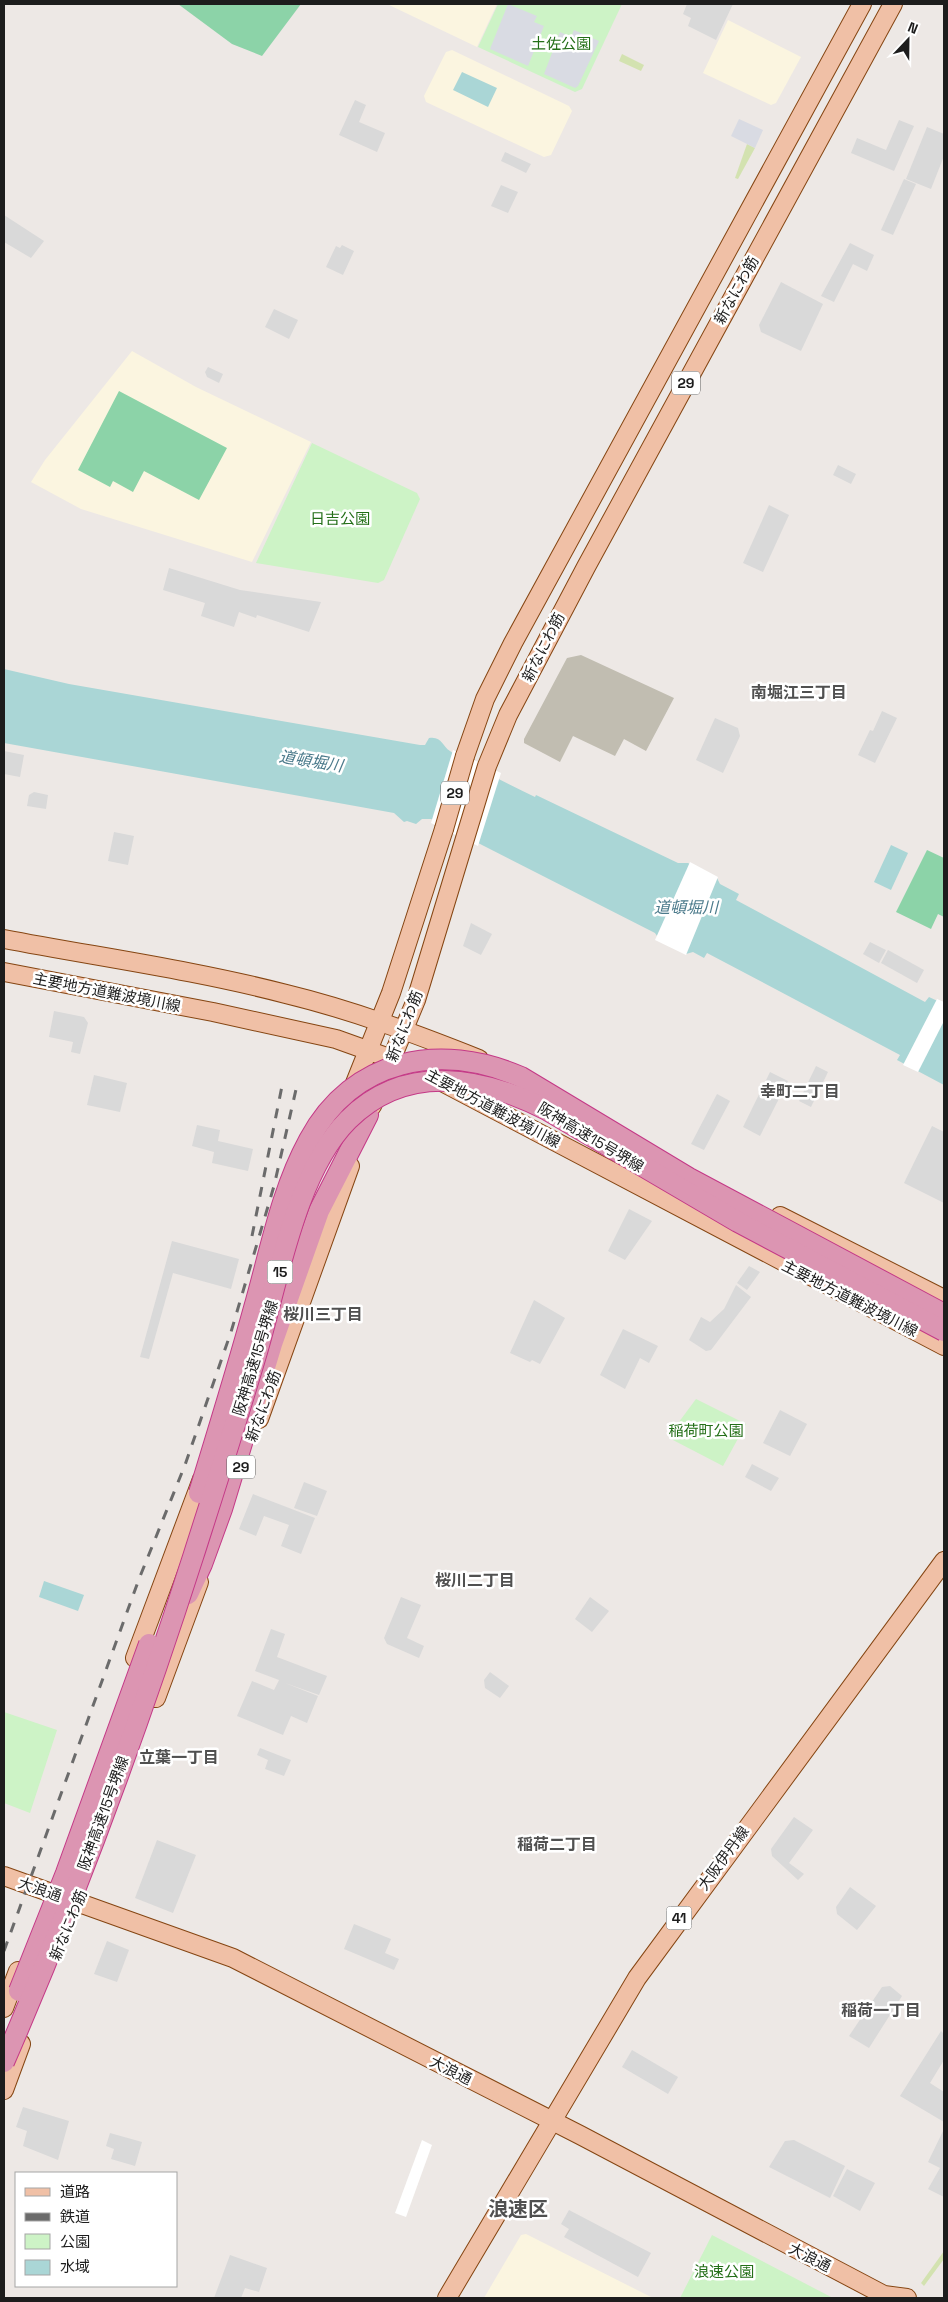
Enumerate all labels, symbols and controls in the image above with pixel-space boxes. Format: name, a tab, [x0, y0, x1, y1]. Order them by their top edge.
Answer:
north arrow	[883, 15, 933, 65]
text: N	[905, 18, 921, 38]
park label: 土佐公園	[531, 34, 591, 53]
street label: 新なにわ筋	[710, 253, 762, 327]
road number: 29	[672, 372, 700, 394]
park label: 日吉公園	[310, 509, 370, 528]
street label: 新なにわ筋	[518, 609, 568, 685]
district label: 南堀江三丁目	[751, 682, 847, 703]
water label: 道頓堀川	[278, 746, 346, 777]
road number: 29	[441, 781, 469, 804]
water label: 道頓堀川	[654, 897, 720, 918]
street label: 主要地方道難波境川線	[32, 968, 182, 1016]
street label: 新なにわ筋	[382, 988, 426, 1064]
street label: 主要地方道難波境川線	[422, 1064, 564, 1152]
district label: 幸町二丁目	[760, 1081, 840, 1102]
street label: 阪神高速15号堺線	[535, 1098, 647, 1176]
street label: 主要地方道難波境川線	[779, 1255, 921, 1341]
road number: 15	[268, 1260, 292, 1284]
street label: 阪神高速15号堺線	[228, 1298, 282, 1418]
district label: 桜川三丁目	[283, 1304, 363, 1325]
street label: 新なにわ筋	[241, 1368, 285, 1444]
park label: 稲荷町公園	[668, 1421, 744, 1440]
road number: 29	[227, 1455, 255, 1478]
district label: 桜川二丁目	[435, 1570, 515, 1591]
district label: 立葉一丁目	[139, 1747, 219, 1768]
street label: 阪神高速15号堺線	[74, 1753, 132, 1873]
street label: 大阪伊丹線	[693, 1822, 753, 1894]
district label: 稲荷二丁目	[517, 1834, 597, 1855]
street label: 大浪通	[16, 1873, 64, 1905]
street label: 新なにわ筋	[45, 1887, 91, 1963]
road number: 41	[666, 1906, 692, 1930]
district label: 稲荷一丁目	[841, 2000, 921, 2021]
street label: 大浪通	[427, 2051, 475, 2089]
legend	[15, 2172, 178, 2287]
text: 道路	[60, 2182, 90, 2201]
district label: 浪速区	[488, 2196, 548, 2222]
text: 鉄道	[60, 2207, 90, 2226]
text: 公園	[60, 2232, 90, 2251]
street label: 大浪通	[786, 2238, 834, 2276]
text: 水域	[60, 2257, 90, 2276]
park label: 浪速公園	[694, 2262, 754, 2281]

